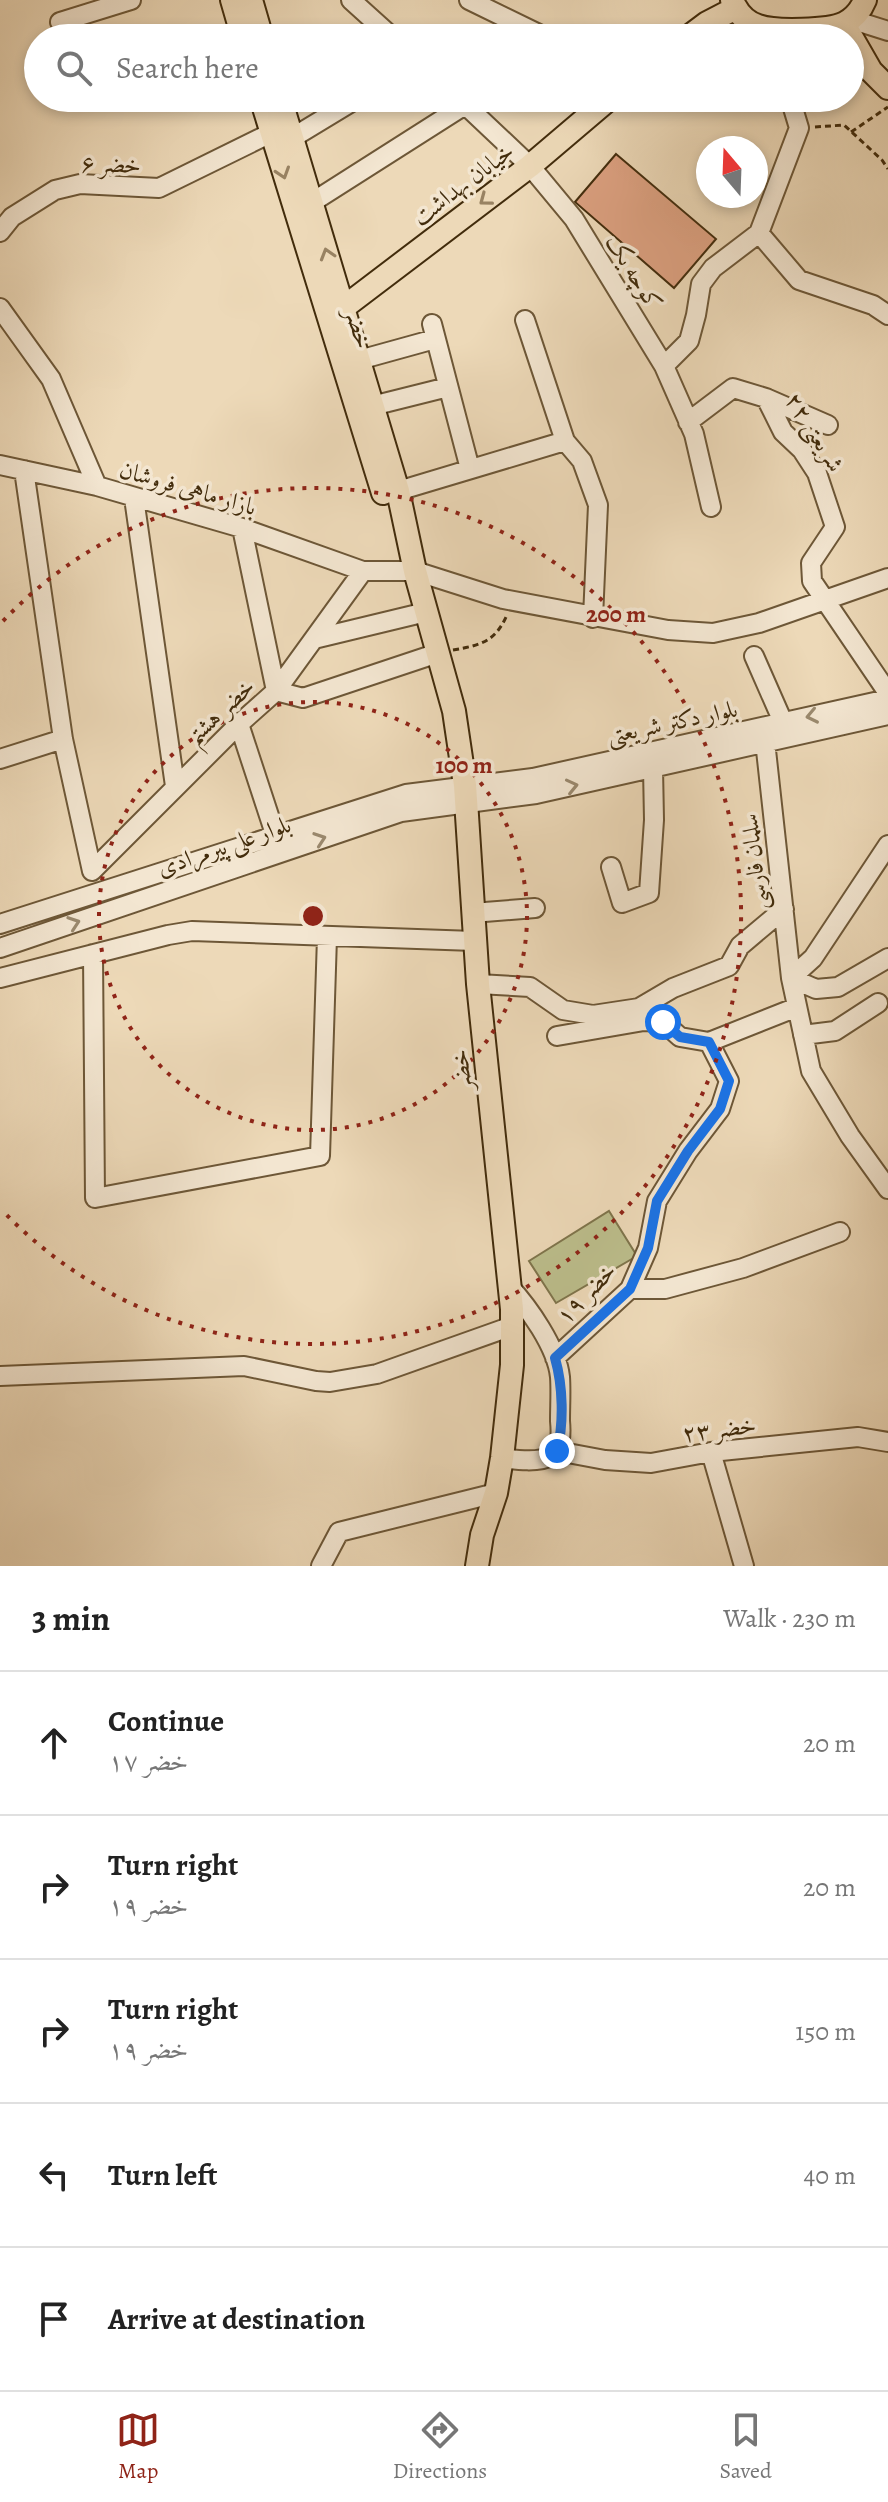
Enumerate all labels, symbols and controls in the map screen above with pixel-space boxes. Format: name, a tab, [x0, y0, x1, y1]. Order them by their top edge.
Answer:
search box	[24, 24, 864, 112]
icon: search	[52, 46, 96, 90]
text: Search here	[116, 48, 259, 88]
street label: خیابان بهداشت	[406, 135, 520, 233]
north arrow	[696, 136, 768, 208]
street label: خضر ۶	[80, 147, 142, 181]
one-way arrow	[274, 165, 290, 179]
one-way arrow	[479, 191, 494, 205]
street label: کوچه یک	[597, 228, 670, 317]
one-way arrow	[320, 247, 336, 261]
street label: خضر	[337, 301, 380, 352]
street label: شریعتی ۲۲	[777, 386, 852, 478]
street label: بازار ماهی فروشان	[116, 453, 260, 523]
text: 200 m	[586, 598, 646, 630]
street label: خضر هشتم	[178, 671, 267, 757]
street label: بلوار دکتر شریعتی	[604, 693, 741, 752]
one-way arrow	[805, 707, 819, 724]
text: 100 m	[435, 749, 493, 781]
one-way arrow	[565, 778, 578, 795]
street label: بلوار علی پیرمرادی	[153, 808, 296, 885]
street label: سلمان فارسی	[733, 812, 776, 912]
one-way arrow	[312, 832, 326, 848]
centre of rings	[299, 902, 327, 930]
one-way arrow	[66, 916, 80, 932]
route start	[645, 1004, 681, 1040]
street label: خضر	[443, 1048, 479, 1095]
street label: خضر ۱۹	[549, 1255, 623, 1331]
street label: خضر ۲۳	[680, 1409, 758, 1449]
route end	[539, 1433, 575, 1469]
text: 3 min	[32, 1595, 110, 1642]
text: Walk · 230 m	[723, 1601, 856, 1636]
text: Continue	[108, 1701, 224, 1741]
icon: ahead	[32, 1721, 76, 1765]
text: 20 m	[803, 1726, 856, 1761]
text: خضر ۱۷	[108, 1744, 188, 1779]
text: Turn right	[108, 1845, 238, 1885]
icon: right	[32, 1865, 76, 1909]
text: 20 m	[803, 1870, 856, 1905]
text: خضر ۱۹	[108, 1888, 188, 1923]
text: Turn right	[108, 1989, 238, 2029]
icon: right	[32, 2009, 76, 2053]
text: 150 m	[795, 2014, 856, 2049]
text: خضر ۱۹	[108, 2032, 188, 2067]
icon: left	[32, 2153, 76, 2197]
text: Turn left	[108, 2155, 217, 2195]
text: 40 m	[804, 2158, 856, 2193]
icon: arrive	[32, 2297, 76, 2341]
text: Arrive at destination	[108, 2299, 365, 2339]
tab: Map	[116, 2408, 160, 2486]
tab: Directions	[393, 2408, 487, 2486]
tab: Saved	[720, 2408, 772, 2486]

